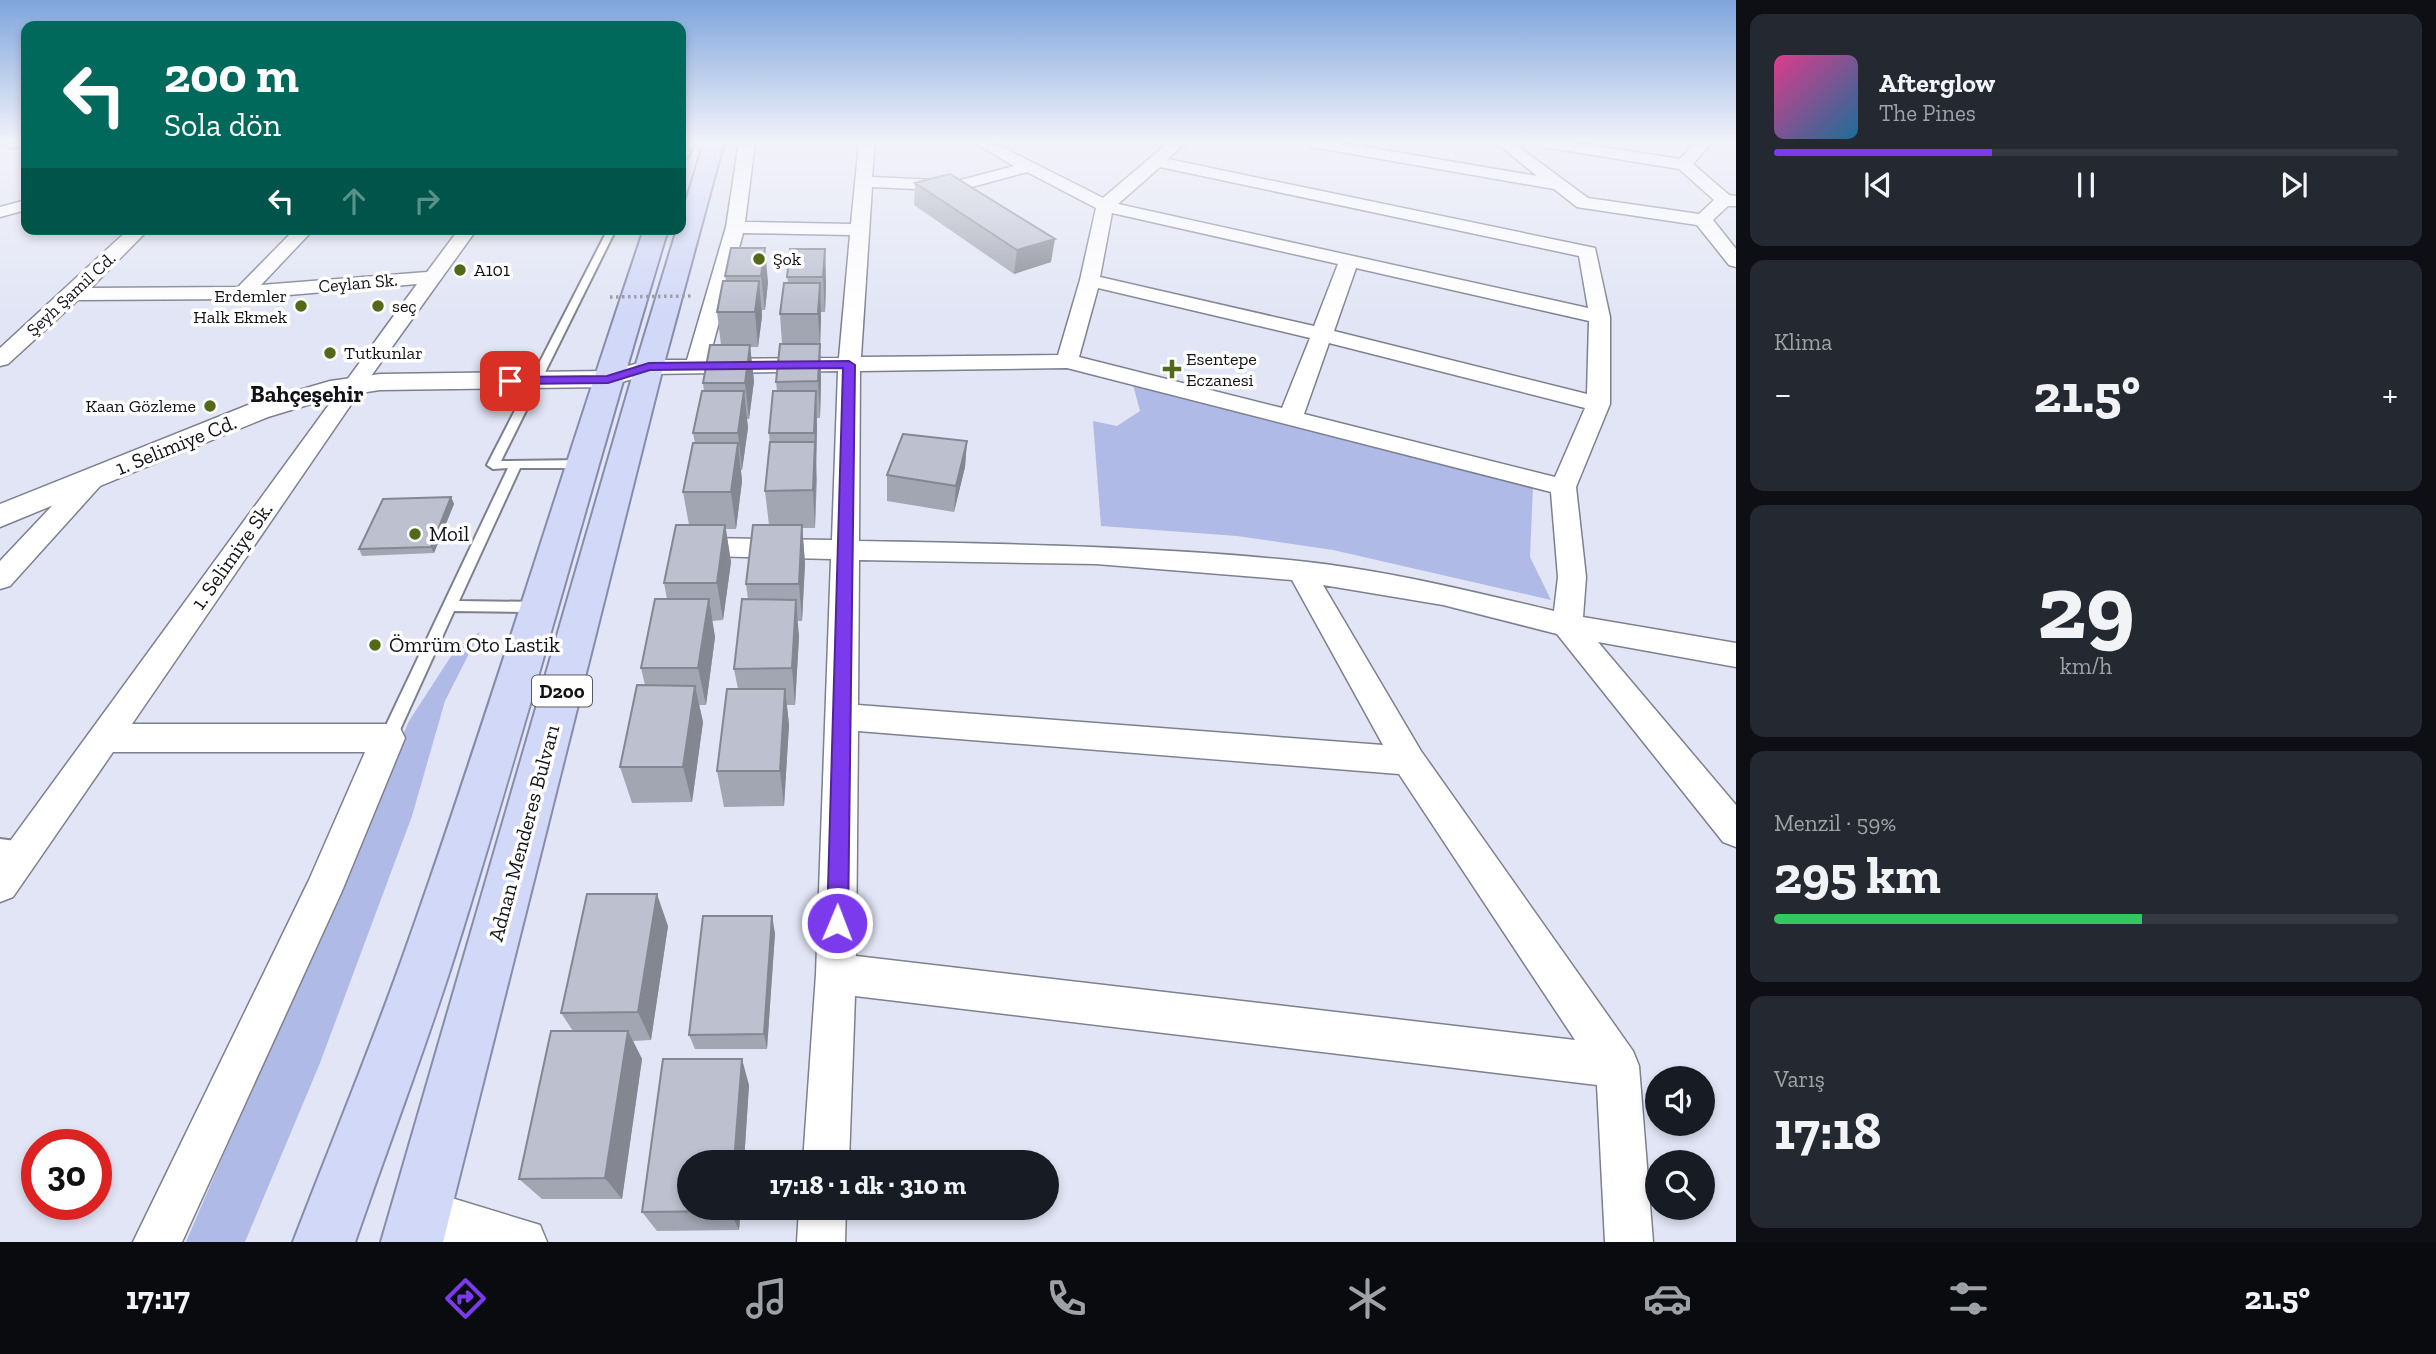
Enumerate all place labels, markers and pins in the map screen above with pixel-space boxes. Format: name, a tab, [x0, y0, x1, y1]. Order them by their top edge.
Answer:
place label: Şok	[773, 248, 802, 270]
marker: Şok	[751, 251, 767, 267]
place label: A101	[474, 259, 510, 281]
marker: A101	[452, 262, 468, 278]
place label: Erdemler Halk Ekmek	[193, 285, 288, 328]
place label: seç	[392, 295, 417, 317]
marker: Erdemler Halk Ekmek	[293, 298, 309, 314]
marker: seç	[370, 298, 386, 314]
place label: Tutkunlar	[344, 342, 423, 364]
marker: Tutkunlar	[322, 345, 338, 361]
place label: Esentepe Eczanesi	[1186, 348, 1257, 391]
pin	[480, 351, 540, 411]
marker: Esentepe Eczanesi	[1164, 361, 1180, 377]
place label: Kaan Gözleme	[85, 395, 196, 417]
marker: Kaan Gözleme	[202, 398, 218, 414]
place label: Moil	[429, 521, 470, 546]
marker: Moil	[407, 526, 423, 542]
place label: Ömrüm Oto Lastik	[389, 632, 560, 657]
marker: Ömrüm Oto Lastik	[367, 637, 383, 653]

